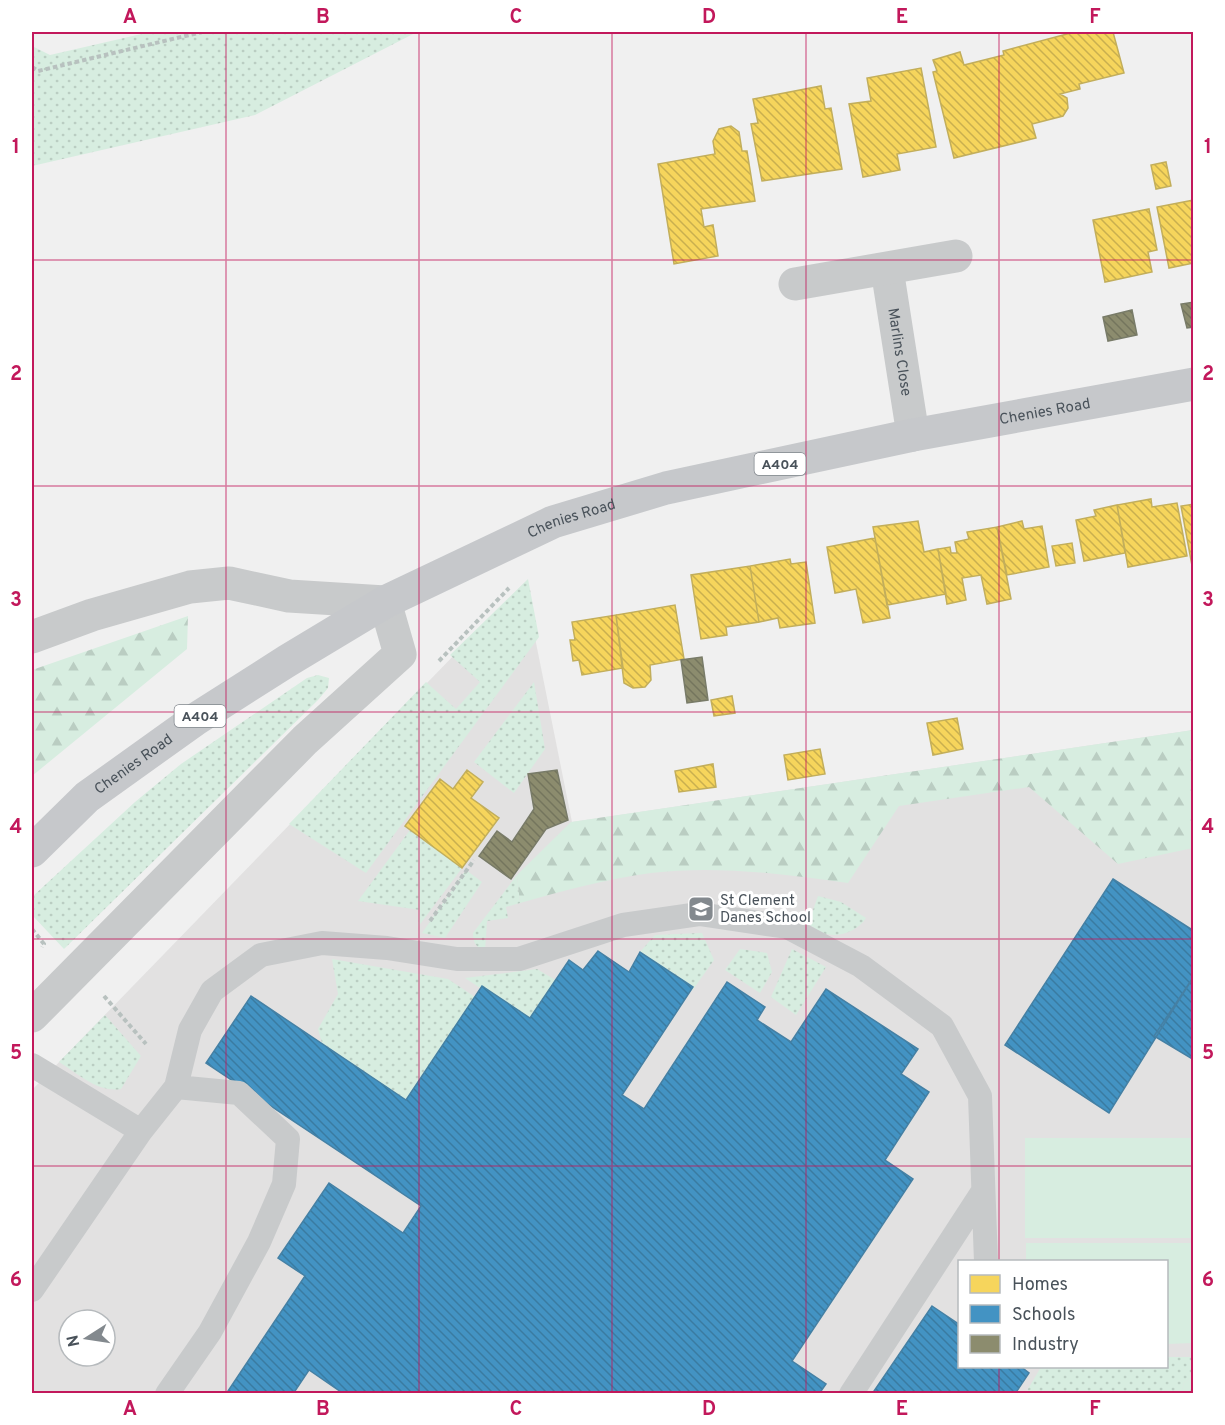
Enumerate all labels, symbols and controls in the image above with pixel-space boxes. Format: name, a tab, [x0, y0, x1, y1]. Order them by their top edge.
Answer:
text: A	[123, 5, 137, 31]
text: B	[316, 5, 330, 31]
text: C	[510, 5, 522, 31]
text: D	[702, 5, 716, 31]
text: E	[896, 5, 908, 31]
text: F	[1089, 5, 1101, 31]
text: 1	[12, 135, 20, 161]
text: 1	[1204, 135, 1212, 161]
street label: Marlins Close	[882, 307, 915, 398]
text: 2	[10, 362, 22, 388]
text: 2	[1202, 362, 1214, 388]
street label: Chenies Road	[998, 395, 1092, 430]
road number: A404	[754, 453, 806, 475]
street label: Chenies Road	[525, 496, 618, 544]
text: 3	[10, 588, 22, 614]
text: 3	[1202, 588, 1214, 614]
road number: A404	[174, 705, 226, 727]
street label: Chenies Road	[91, 731, 177, 800]
text: 4	[10, 815, 22, 841]
text: 4	[1202, 815, 1214, 841]
place label: St Clement Danes School	[720, 892, 811, 928]
school or university icon: St Clement Danes School	[686, 894, 716, 924]
text: 5	[10, 1041, 22, 1067]
text: 5	[1202, 1041, 1214, 1067]
legend	[958, 1260, 1168, 1368]
text: 6	[10, 1268, 22, 1294]
text: 6	[1202, 1268, 1214, 1294]
text: Homes	[1012, 1274, 1068, 1297]
text: Schools	[1012, 1304, 1075, 1327]
north arrow	[57, 1308, 117, 1368]
text: N	[63, 1333, 85, 1348]
text: Industry	[1012, 1334, 1079, 1357]
text: A	[123, 1397, 137, 1423]
text: B	[316, 1397, 330, 1423]
text: C	[510, 1397, 522, 1423]
text: D	[702, 1397, 716, 1423]
text: E	[896, 1397, 908, 1423]
text: F	[1089, 1397, 1101, 1423]

